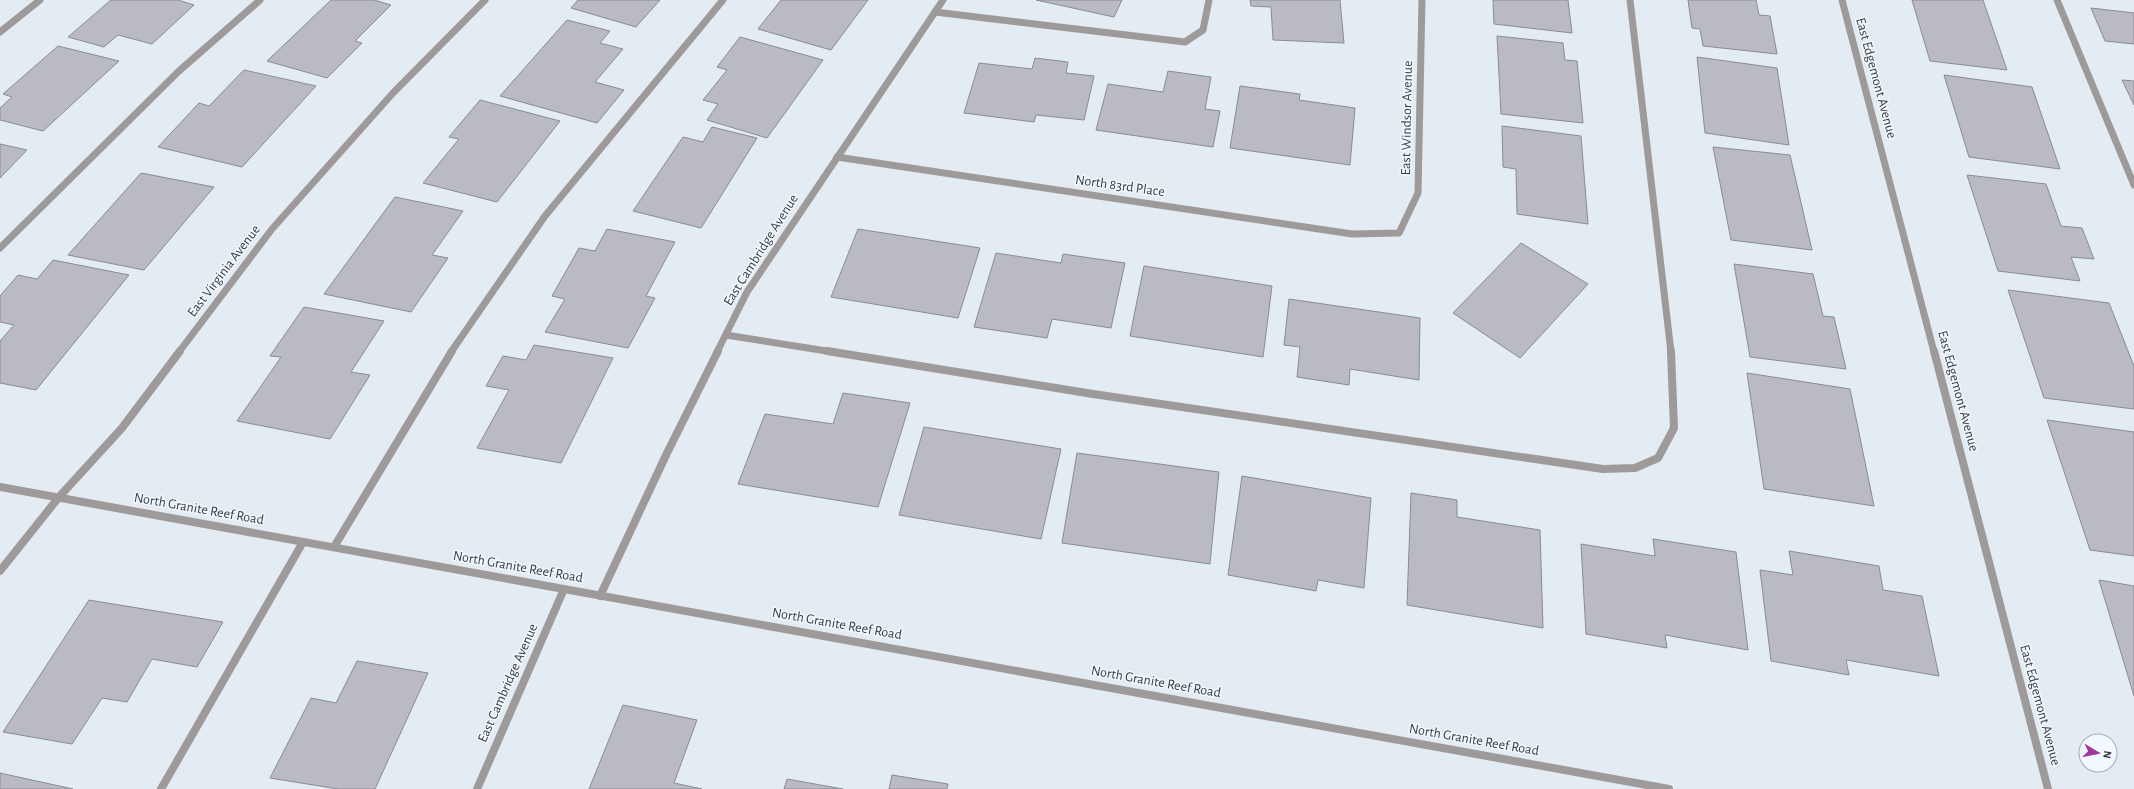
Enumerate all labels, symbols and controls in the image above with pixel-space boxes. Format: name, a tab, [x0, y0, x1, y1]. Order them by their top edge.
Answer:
street label: East Edgemont Avenue	[1853, 16, 1899, 140]
street label: East Windsor Avenue	[1399, 60, 1415, 176]
street label: North 83rd Place	[1074, 173, 1166, 199]
street label: East Cambridge Avenue	[721, 192, 801, 308]
street label: East Virginia Avenue	[185, 222, 263, 320]
street label: East Edgemont Avenue	[1935, 329, 1981, 453]
street label: North Granite Reef Road	[133, 491, 265, 527]
street label: North Granite Reef Road	[452, 549, 584, 585]
street label: North Granite Reef Road	[771, 606, 903, 642]
street label: East Cambridge Avenue	[476, 622, 540, 744]
street label: East Edgemont Avenue	[2017, 643, 2063, 767]
street label: North Granite Reef Road	[1090, 664, 1222, 700]
street label: North Granite Reef Road	[1408, 722, 1540, 758]
north arrow	[2078, 733, 2118, 773]
text: N	[2101, 750, 2113, 759]

